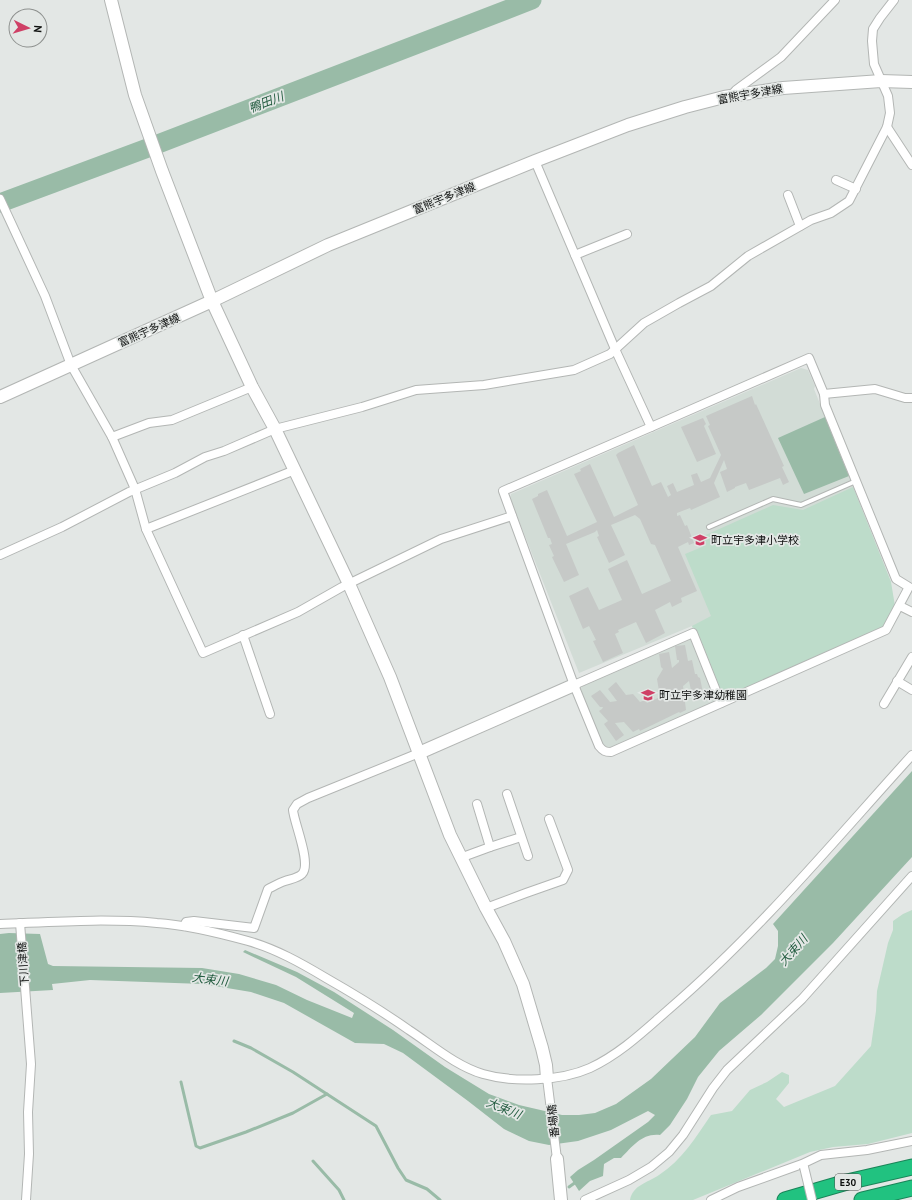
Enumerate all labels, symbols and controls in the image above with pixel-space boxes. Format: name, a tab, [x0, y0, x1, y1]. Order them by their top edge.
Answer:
north arrow	[8, 8, 48, 48]
text: N	[31, 25, 45, 33]
street label: 富熊宇多津線	[716, 81, 784, 107]
water label: 鴨田川	[247, 88, 287, 115]
street label: 富熊宇多津線	[411, 179, 477, 217]
street label: 富熊宇多津線	[116, 310, 182, 350]
school or university icon: 町立宇多津小学校	[692, 532, 708, 548]
place label: 町立宇多津小学校	[711, 533, 799, 547]
school or university icon: 町立宇多津幼稚園	[640, 687, 656, 703]
place label: 町立宇多津幼稚園	[659, 688, 747, 702]
water label: 大束川	[776, 930, 812, 969]
street label: 下川津橋	[14, 942, 32, 986]
water label: 大束川	[191, 969, 231, 989]
water label: 大束川	[484, 1094, 525, 1122]
street label: 番場橋	[544, 1104, 562, 1138]
road number: E30	[835, 1174, 861, 1190]

